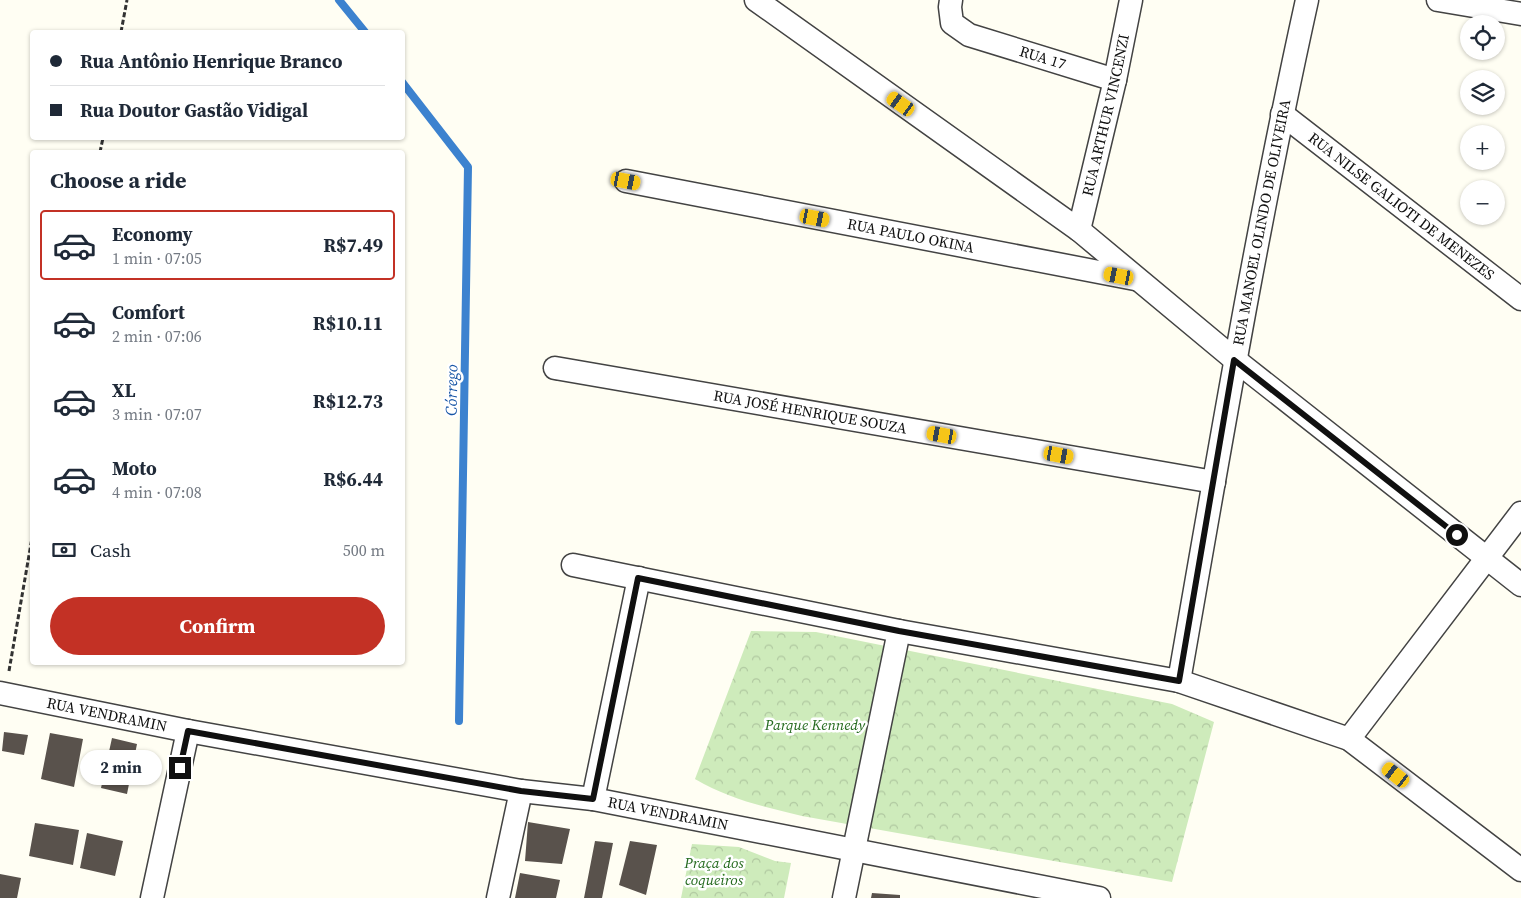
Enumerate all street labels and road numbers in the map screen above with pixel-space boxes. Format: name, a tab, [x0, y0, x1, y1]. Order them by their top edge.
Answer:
street label: RUA ARTHUR VINCENZI	[1076, 32, 1134, 198]
street label: RUA 17	[1017, 40, 1069, 74]
street label: RUA MANOEL OLINDO DE OLIVEIRA	[1227, 97, 1296, 347]
street label: RUA NILSE GALIOTI DE MENEZES	[1304, 127, 1499, 285]
street label: RUA PAULO OKINA	[846, 213, 976, 258]
street label: RUA JOSÉ HENRIQUE SOUZA	[712, 385, 909, 439]
street label: RUA VENDRAMIN	[45, 692, 169, 737]
street label: RUA VENDRAMIN	[606, 791, 730, 835]

